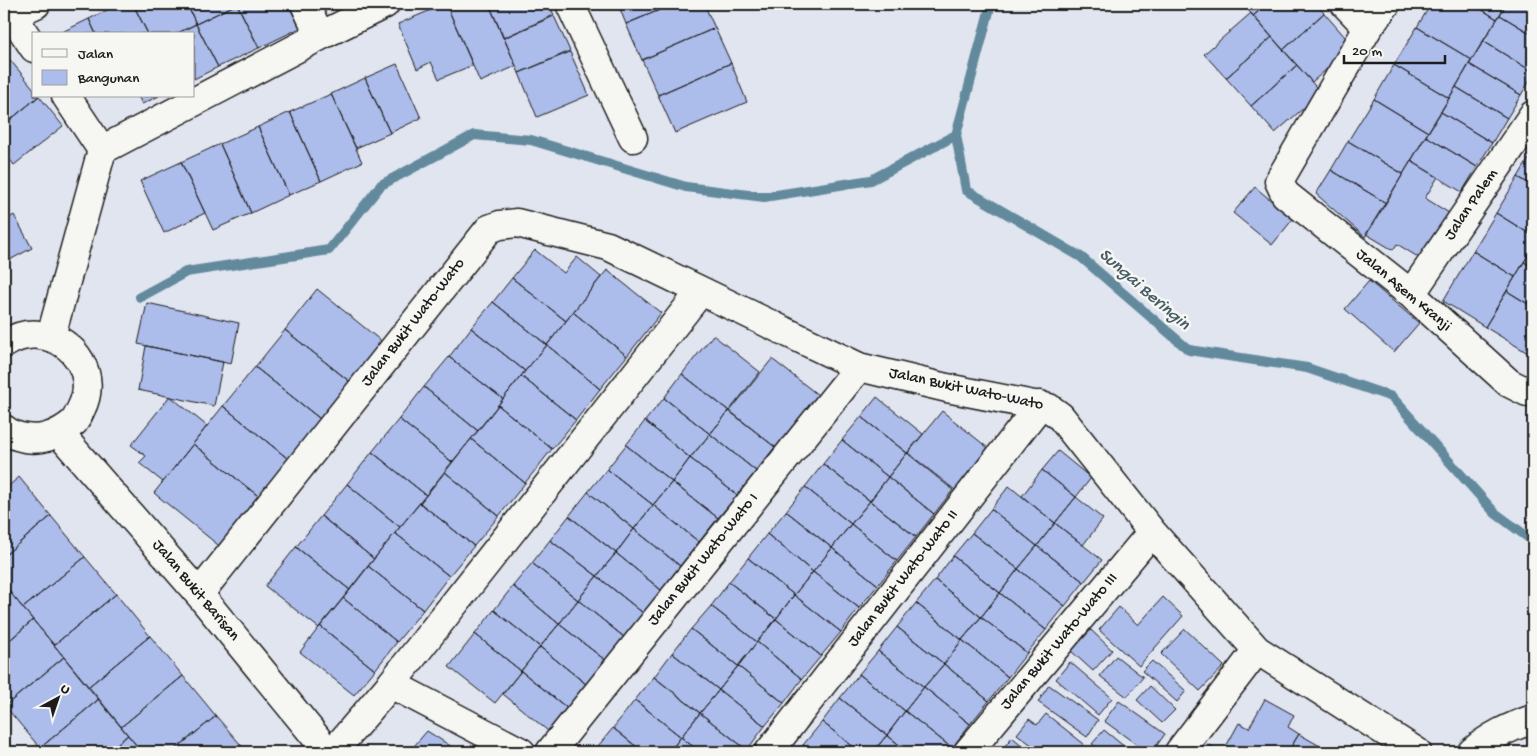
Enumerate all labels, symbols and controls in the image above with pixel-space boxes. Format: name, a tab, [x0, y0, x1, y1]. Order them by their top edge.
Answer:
legend	[32, 32, 195, 98]
scale bar	[1344, 32, 1446, 64]
text: 20 m	[1352, 43, 1382, 61]
text: Jalan	[78, 46, 113, 64]
text: Bangunan	[77, 70, 139, 88]
street label: Jalan Palem	[1441, 165, 1503, 244]
water label: Sungai Beringin	[1094, 245, 1194, 336]
street label: Jalan Asem Kranji	[1351, 245, 1455, 337]
street label: Jalan Bukit Wato-Wato	[358, 255, 470, 391]
street label: Jalan Bukit Wato-Wato	[887, 364, 1045, 416]
street label: Jalan Bukit Wato-Wato I	[645, 490, 763, 630]
street label: Jalan Bukit Wato-Wato II	[845, 507, 963, 651]
street label: Jalan Bukit Barisan	[147, 537, 243, 646]
street label: Jalan Bukit Wato-Wato III	[997, 570, 1123, 714]
north arrow	[32, 674, 82, 724]
text: U	[56, 681, 73, 699]

